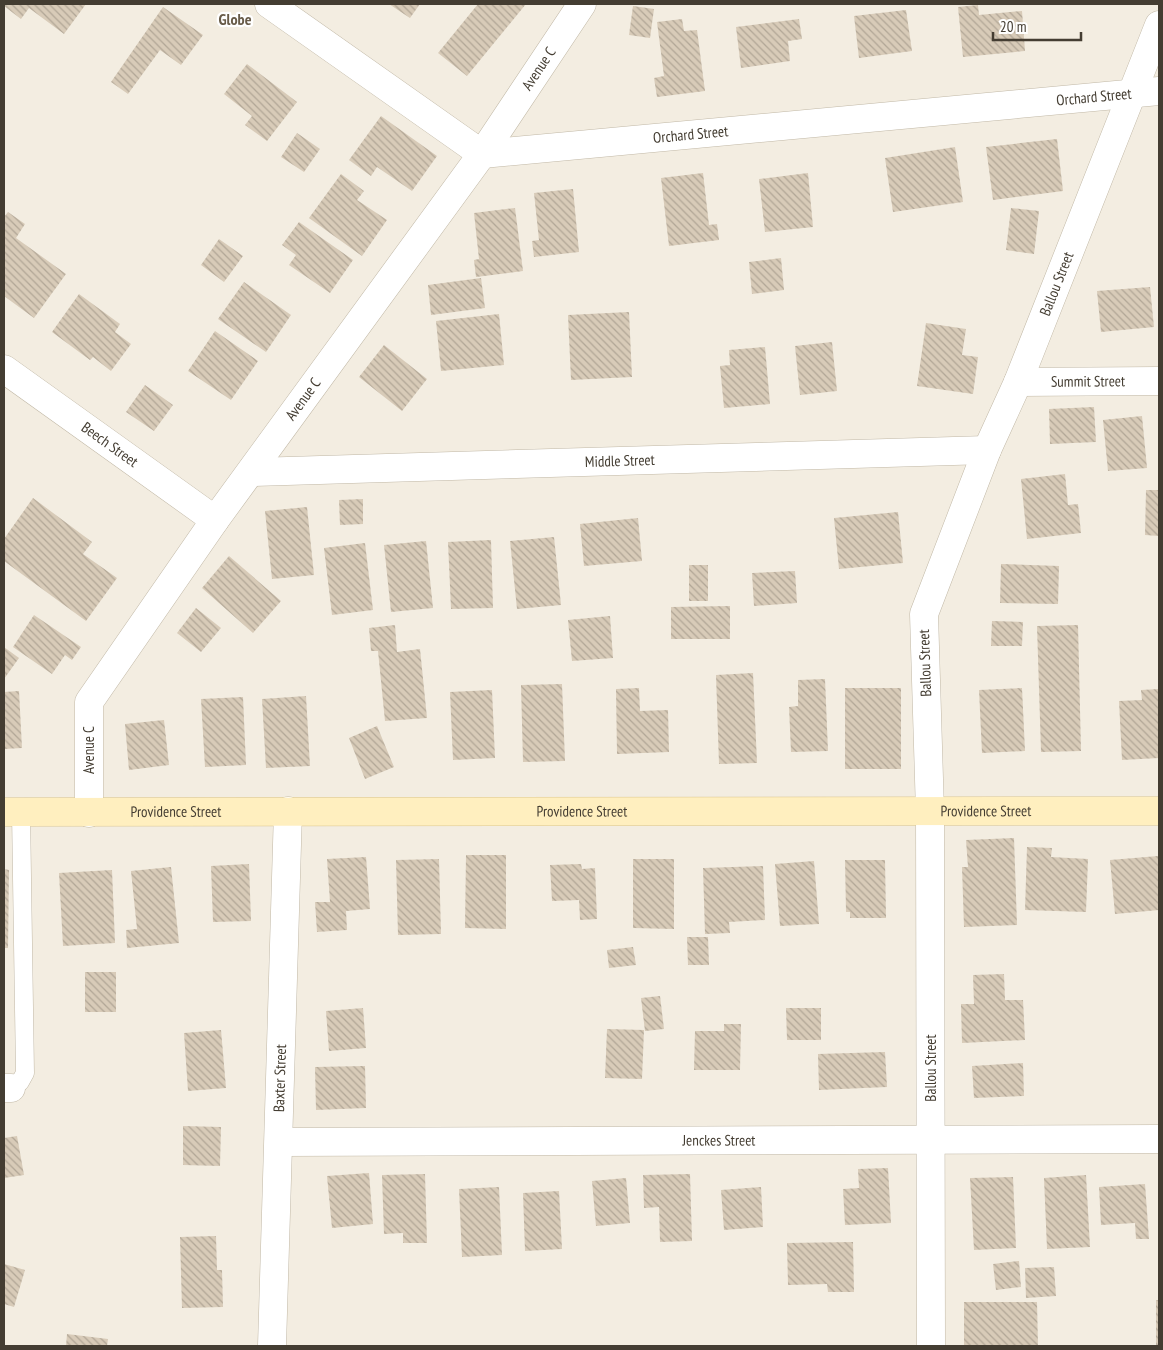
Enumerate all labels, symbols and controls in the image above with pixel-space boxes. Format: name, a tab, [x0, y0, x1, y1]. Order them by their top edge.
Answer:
district label: Globe	[219, 9, 252, 29]
scale bar	[993, 10, 1080, 42]
text: 20 m	[1000, 17, 1026, 36]
street label: Avenue C	[517, 43, 560, 94]
street label: Orchard Street	[1055, 84, 1132, 110]
street label: Orchard Street	[652, 121, 729, 147]
street label: Ballou Street	[1035, 249, 1078, 319]
street label: Summit Street	[1051, 371, 1125, 391]
street label: Avenue C	[281, 374, 325, 424]
street label: Beech Street	[78, 417, 142, 471]
street label: Middle Street	[585, 450, 655, 471]
street label: Ballou Street	[914, 629, 935, 697]
street label: Avenue C	[79, 726, 98, 774]
street label: Providence Street	[537, 801, 627, 821]
street label: Providence Street	[941, 801, 1031, 820]
street label: Providence Street	[131, 802, 221, 821]
street label: Ballou Street	[921, 1034, 940, 1102]
street label: Baxter Street	[269, 1044, 290, 1112]
street label: Jenckes Street	[681, 1130, 756, 1150]

